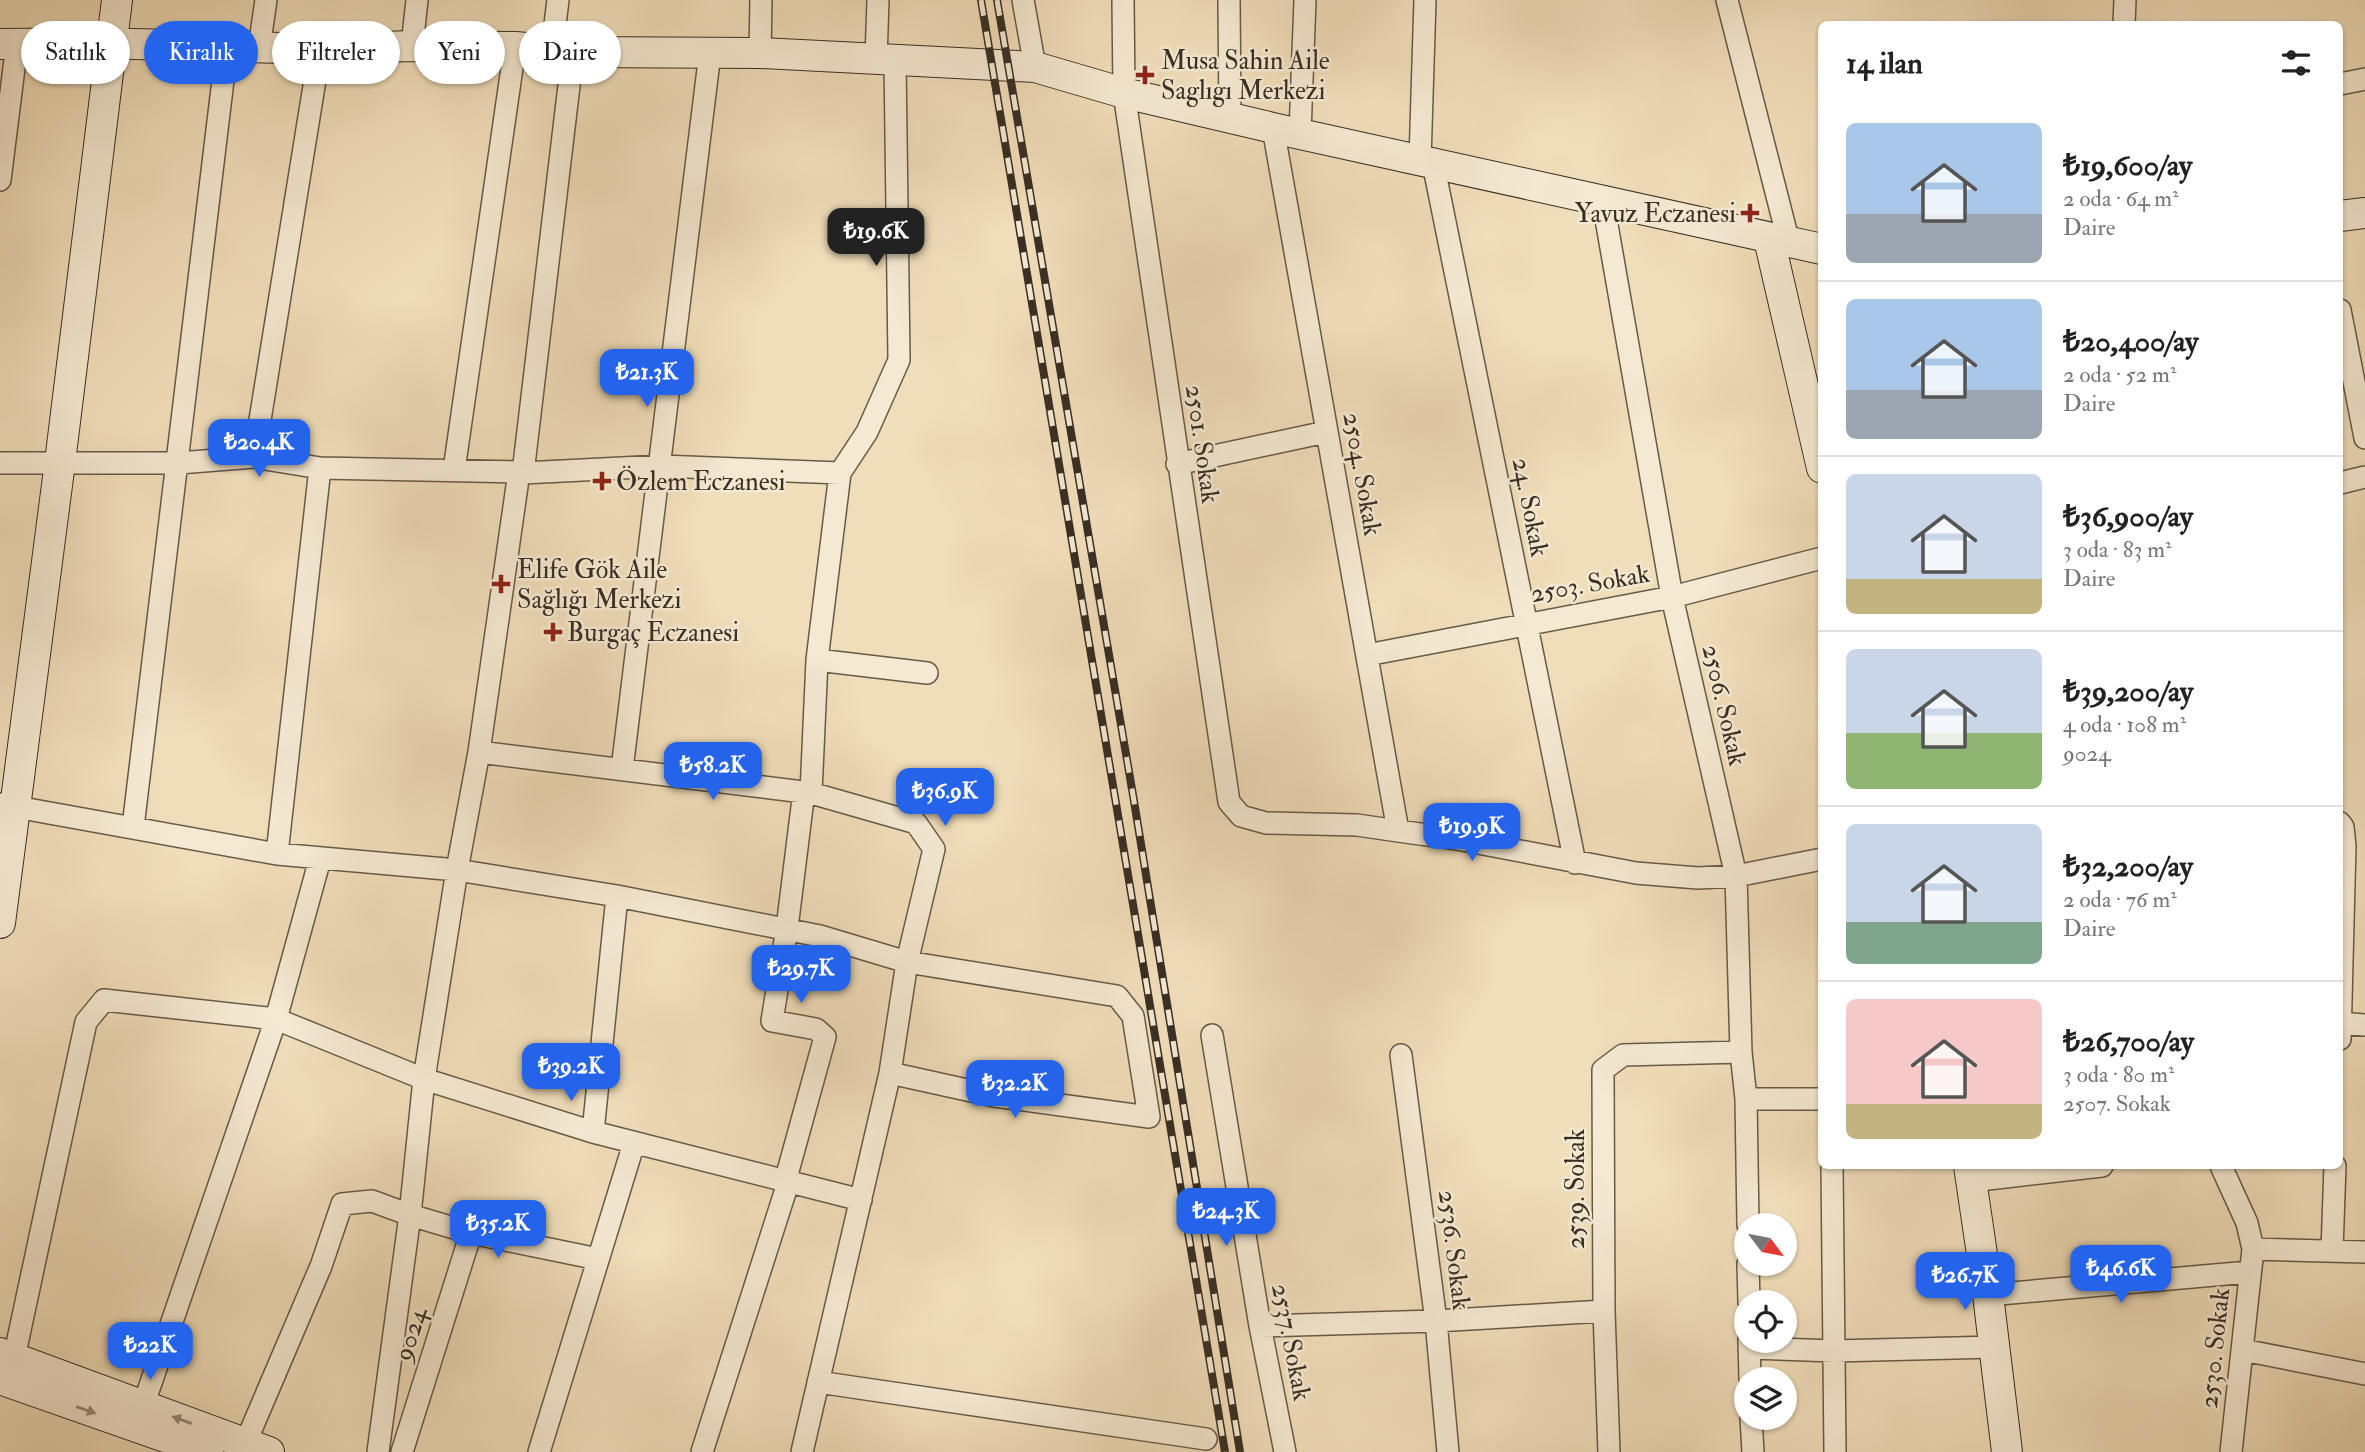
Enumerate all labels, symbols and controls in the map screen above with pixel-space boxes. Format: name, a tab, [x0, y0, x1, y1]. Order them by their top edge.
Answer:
chip: Satılık	[21, 21, 130, 84]
chip: Kiralık	[144, 21, 258, 84]
chip: Filtreler	[272, 21, 400, 84]
chip: Yeni	[414, 21, 505, 84]
chip: Daire	[519, 21, 621, 84]
icon: filters	[2277, 44, 2315, 82]
place label: Musa Sahin Aile Saglıgı Merkezi	[1161, 45, 1330, 107]
text: 14 ilan	[1846, 45, 1923, 82]
marker: Musa Sahin Aile Saglıgı Merkezi	[1135, 65, 1155, 85]
text: ₺19,600/ay	[2063, 147, 2192, 184]
icon: home	[1902, 151, 1986, 235]
text: 2 oda · 64 m²	[2063, 184, 2179, 213]
place label: Yavuz Eczanesi	[1575, 198, 1736, 230]
marker: Yavuz Eczanesi	[1742, 205, 1758, 221]
pin: ₺19.6K	[819, 208, 933, 268]
text: Daire	[2063, 213, 2115, 242]
text: ₺19.6K	[843, 216, 909, 245]
text: ₺20,400/ay	[2063, 323, 2199, 360]
icon: home	[1902, 327, 1986, 411]
pin: ₺21.3K	[590, 350, 704, 409]
text: ₺21.3K	[616, 357, 678, 386]
text: 2 oda · 52 m²	[2063, 360, 2176, 389]
street label: 2501. Sokak	[1178, 383, 1226, 506]
text: Daire	[2063, 389, 2115, 418]
street label: 2504. Sokak	[1335, 410, 1389, 539]
pin: ₺20.4K	[202, 420, 316, 479]
text: ₺20.4K	[224, 427, 294, 456]
street label: 24. Sokak	[1505, 455, 1555, 560]
place label: Özlem Eczanesi	[616, 465, 785, 498]
marker: Özlem Eczanesi	[594, 473, 610, 489]
text: ₺36,900/ay	[2063, 498, 2193, 535]
icon: home	[1902, 502, 1986, 586]
text: 3 oda · 83 m²	[2063, 535, 2172, 564]
place label: Elife Gök Aile Sağlığı Merkezi	[517, 554, 681, 616]
street label: 2503. Sokak	[1528, 558, 1653, 610]
text: Daire	[2063, 564, 2115, 593]
marker: Elife Gök Aile Sağlığı Merkezi	[491, 574, 511, 594]
place label: Burgaç Eczanesi	[567, 617, 739, 649]
marker: Burgaç Eczanesi	[545, 624, 561, 640]
street label: 2506. Sokak	[1695, 641, 1754, 770]
text: ₺39,200/ay	[2063, 673, 2193, 710]
icon: home	[1902, 677, 1986, 761]
text: 4 oda · 108 m²	[2063, 710, 2186, 739]
text: 9024	[2063, 739, 2111, 768]
pin: ₺58.2K	[656, 742, 770, 802]
text: ₺58.2K	[680, 750, 746, 779]
pin: ₺36.9K	[888, 768, 1002, 828]
text: ₺36.9K	[912, 776, 978, 805]
pin: ₺19.9K	[1415, 804, 1529, 863]
text: ₺19.9K	[1439, 811, 1505, 840]
text: ₺32,200/ay	[2063, 848, 2193, 885]
icon: home	[1902, 852, 1986, 936]
text: 2 oda · 76 m²	[2063, 885, 2177, 914]
text: Daire	[2063, 914, 2115, 943]
pin: ₺29.7K	[744, 946, 858, 1005]
text: ₺29.7K	[768, 953, 834, 982]
text: ₺26,700/ay	[2063, 1023, 2194, 1060]
icon: home	[1902, 1027, 1986, 1111]
pin: ₺39.2K	[514, 1044, 628, 1103]
text: ₺39.2K	[538, 1051, 604, 1080]
pin: ₺32.2K	[958, 1060, 1072, 1120]
text: 3 oda · 80 m²	[2063, 1060, 2174, 1089]
text: ₺32.2K	[982, 1068, 1048, 1097]
text: 2507. Sokak	[2063, 1089, 2171, 1118]
street label: 2539. Sokak	[1560, 1128, 1592, 1249]
pin: ₺24.3K	[1169, 1188, 1283, 1248]
street label: 2536. Sokak	[1431, 1188, 1477, 1312]
text: ₺24.3K	[1192, 1196, 1260, 1225]
pin: ₺35.2K	[441, 1200, 555, 1260]
text: ₺35.2K	[466, 1208, 530, 1237]
north arrow	[1734, 1213, 1797, 1276]
map controls	[1734, 1213, 1797, 1430]
pin: ₺46.6K	[2064, 1246, 2178, 1305]
pin: ₺26.7K	[1908, 1252, 2022, 1312]
text: ₺46.6K	[2086, 1253, 2156, 1282]
text: ₺26.7K	[1932, 1260, 1998, 1289]
street label: 2537. Sokak	[1264, 1281, 1318, 1404]
street label: 2530. Sokak	[2193, 1286, 2237, 1410]
button: locate	[1734, 1290, 1797, 1353]
street label: 9024	[387, 1303, 435, 1367]
pin: ₺22K	[109, 1322, 191, 1382]
text: ₺22K	[124, 1330, 176, 1359]
button: layers	[1734, 1367, 1797, 1430]
one-way arrow	[76, 1405, 97, 1416]
one-way arrow	[171, 1415, 192, 1426]

